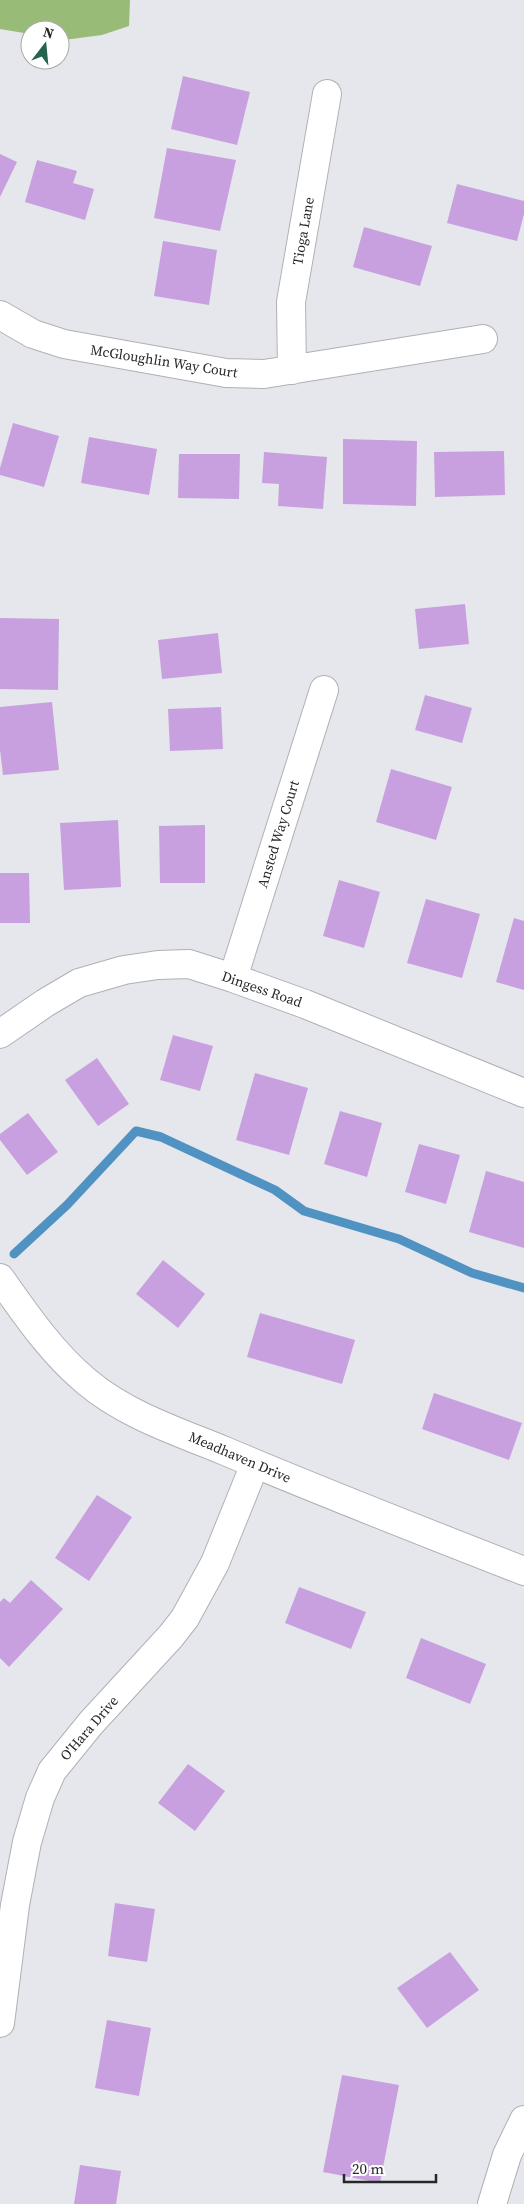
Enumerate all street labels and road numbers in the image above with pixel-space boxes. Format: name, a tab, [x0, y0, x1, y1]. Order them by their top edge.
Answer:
street label: Tioga Lane	[287, 195, 319, 267]
street label: McGloughlin Way Court	[89, 339, 240, 383]
street label: Ansted Way Court	[252, 777, 304, 890]
street label: Dingess Road	[219, 966, 305, 1012]
street label: Meadhaven Drive	[186, 1426, 294, 1488]
street label: O'Hara Drive	[55, 1691, 123, 1765]

